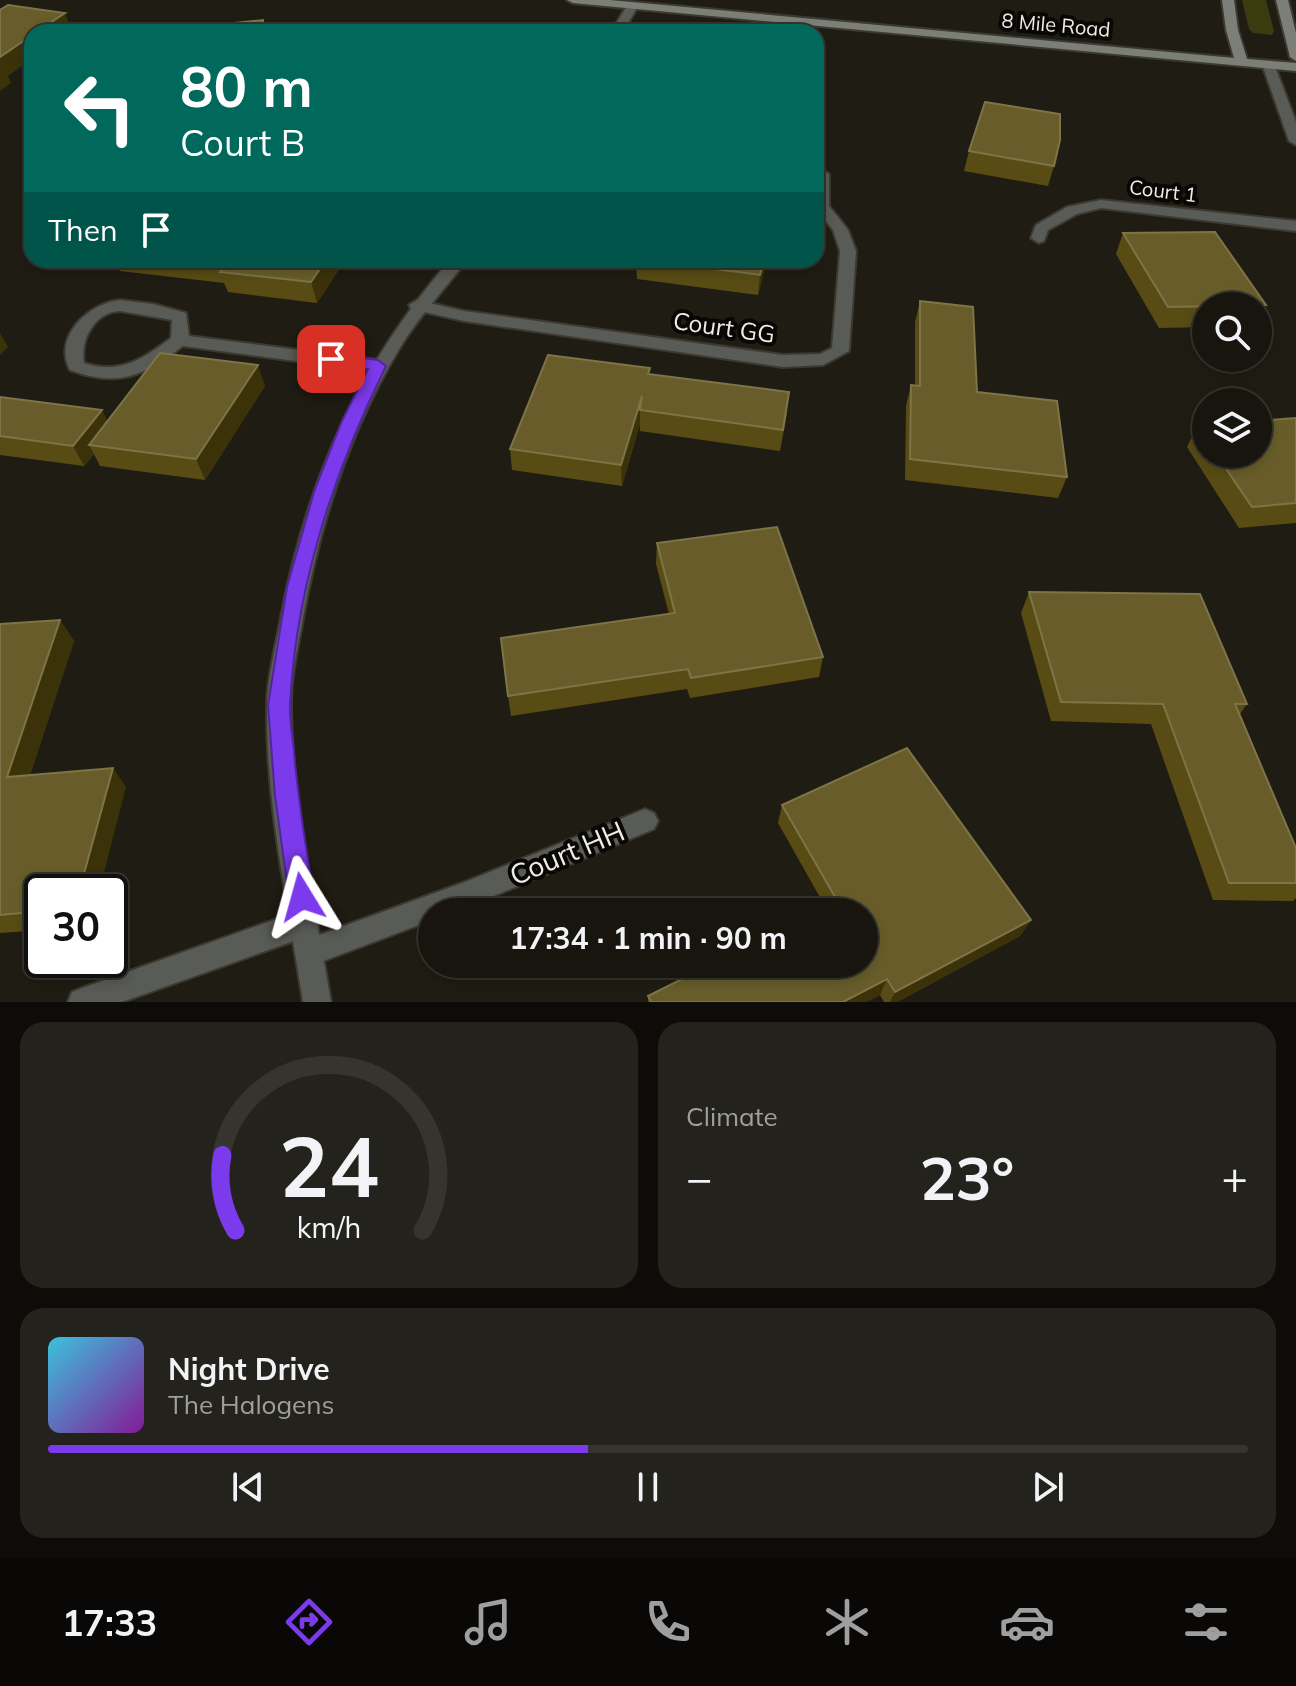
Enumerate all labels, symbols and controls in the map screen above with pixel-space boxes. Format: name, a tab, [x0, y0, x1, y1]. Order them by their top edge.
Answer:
street label: 8 Mile Road	[1001, 7, 1111, 42]
text: 80 m	[180, 51, 313, 121]
icon: left	[48, 56, 152, 160]
text: Court B	[180, 120, 305, 165]
street label: Court 1	[1128, 174, 1198, 207]
icon: arrive	[134, 208, 178, 252]
text: Then	[48, 211, 118, 249]
map controls	[1192, 292, 1272, 468]
button: search	[1192, 292, 1272, 372]
street label: Court GG	[671, 305, 777, 349]
pin	[297, 325, 365, 393]
icon: arrive	[309, 337, 353, 381]
button: layers	[1192, 388, 1272, 468]
street label: Court HH	[504, 813, 629, 892]
position arrow	[260, 855, 344, 939]
speed limit sign: 30	[24, 874, 128, 978]
text: 17:34 · 1 min · 90 m	[509, 919, 787, 957]
text: Climate	[686, 1100, 778, 1133]
text: 24	[279, 1113, 379, 1218]
text: 23°	[920, 1140, 1014, 1215]
text: −	[686, 1150, 712, 1205]
text: +	[1222, 1150, 1248, 1205]
text: km/h	[297, 1209, 361, 1245]
text: Night Drive	[168, 1350, 330, 1388]
text: The Halogens	[168, 1388, 334, 1421]
icon: previous	[226, 1465, 270, 1509]
icon: pause	[626, 1465, 670, 1509]
icon: next	[1026, 1465, 1070, 1509]
icon: directions	[281, 1594, 337, 1650]
icon: music	[460, 1594, 516, 1650]
icon: phone	[640, 1594, 696, 1650]
icon: climate	[819, 1594, 875, 1650]
icon: car	[999, 1594, 1055, 1650]
icon: filters	[1178, 1594, 1234, 1650]
text: 17:33	[62, 1600, 157, 1645]

